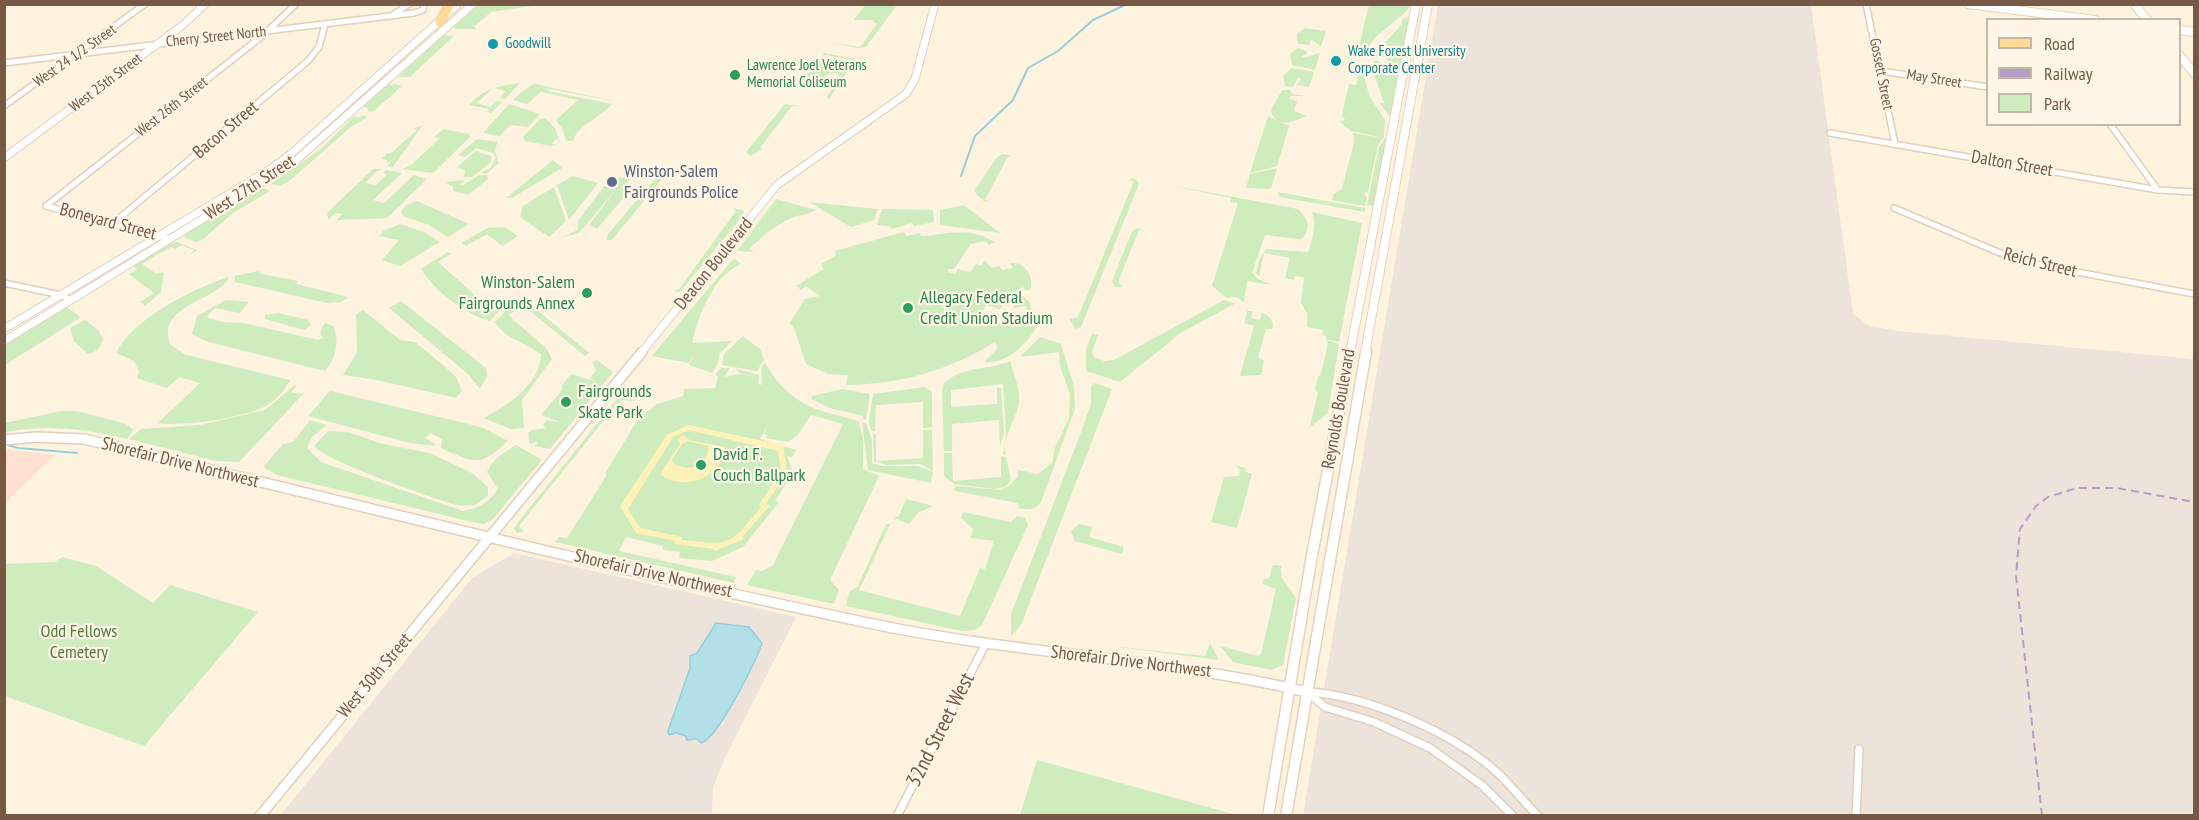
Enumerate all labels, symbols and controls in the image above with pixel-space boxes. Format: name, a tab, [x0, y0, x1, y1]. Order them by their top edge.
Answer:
legend	[1986, 18, 2181, 126]
street label: West 24 1/2 Street	[30, 21, 120, 91]
street label: Cherry Street North	[165, 23, 267, 51]
text: Road	[2044, 32, 2075, 55]
place label: Goodwill	[505, 35, 551, 53]
marker: Goodwill	[486, 37, 500, 51]
street label: Gossett Street	[1865, 37, 1897, 111]
place label: Wake Forest University Corporate Center	[1348, 43, 1466, 78]
street label: West 25th Street	[66, 50, 146, 116]
marker: Wake Forest University Corporate Center	[1329, 54, 1343, 68]
place label: Lawrence Joel Veterans Memorial Coliseum	[747, 57, 867, 92]
text: Railway	[2044, 62, 2093, 85]
street label: May Street	[1905, 66, 1963, 92]
marker: Lawrence Joel Veterans Memorial Coliseum	[728, 68, 742, 82]
street label: West 26th Street	[132, 73, 212, 141]
text: Park	[2044, 92, 2071, 115]
street label: Bacon Street	[189, 96, 263, 164]
street label: Dalton Street	[1970, 146, 2054, 182]
street label: West 27th Street	[201, 151, 299, 225]
place label: Winston-Salem Fairgrounds Police	[624, 161, 738, 204]
marker: Winston-Salem Fairgrounds Police	[605, 175, 619, 189]
street label: Boneyard Street	[57, 199, 159, 245]
street label: Deacon Boulevard	[670, 214, 758, 314]
street label: Reich Street	[2001, 243, 2079, 283]
place label: Winston-Salem Fairgrounds Annex	[459, 272, 575, 314]
marker: Winston-Salem Fairgrounds Annex	[580, 286, 594, 300]
place label: Allegacy Federal Credit Union Stadium	[920, 287, 1053, 330]
marker: Allegacy Federal Credit Union Stadium	[901, 301, 915, 315]
street label: Reynolds Boulevard	[1318, 347, 1360, 471]
place label: Fairgrounds Skate Park	[578, 381, 652, 424]
marker: Fairgrounds Skate Park	[559, 395, 573, 409]
street label: Shorefair Drive Northwest	[99, 433, 261, 493]
place label: David F. Couch Ballpark	[713, 444, 805, 486]
marker: David F. Couch Ballpark	[694, 458, 708, 472]
street label: Shorefair Drive Northwest	[572, 545, 734, 603]
park label: Odd Fellows Cemetery	[41, 621, 117, 664]
street label: West 30th Street	[333, 629, 417, 723]
street label: Shorefair Drive Northwest	[1050, 641, 1212, 683]
street label: 32nd Street West	[902, 669, 980, 791]

